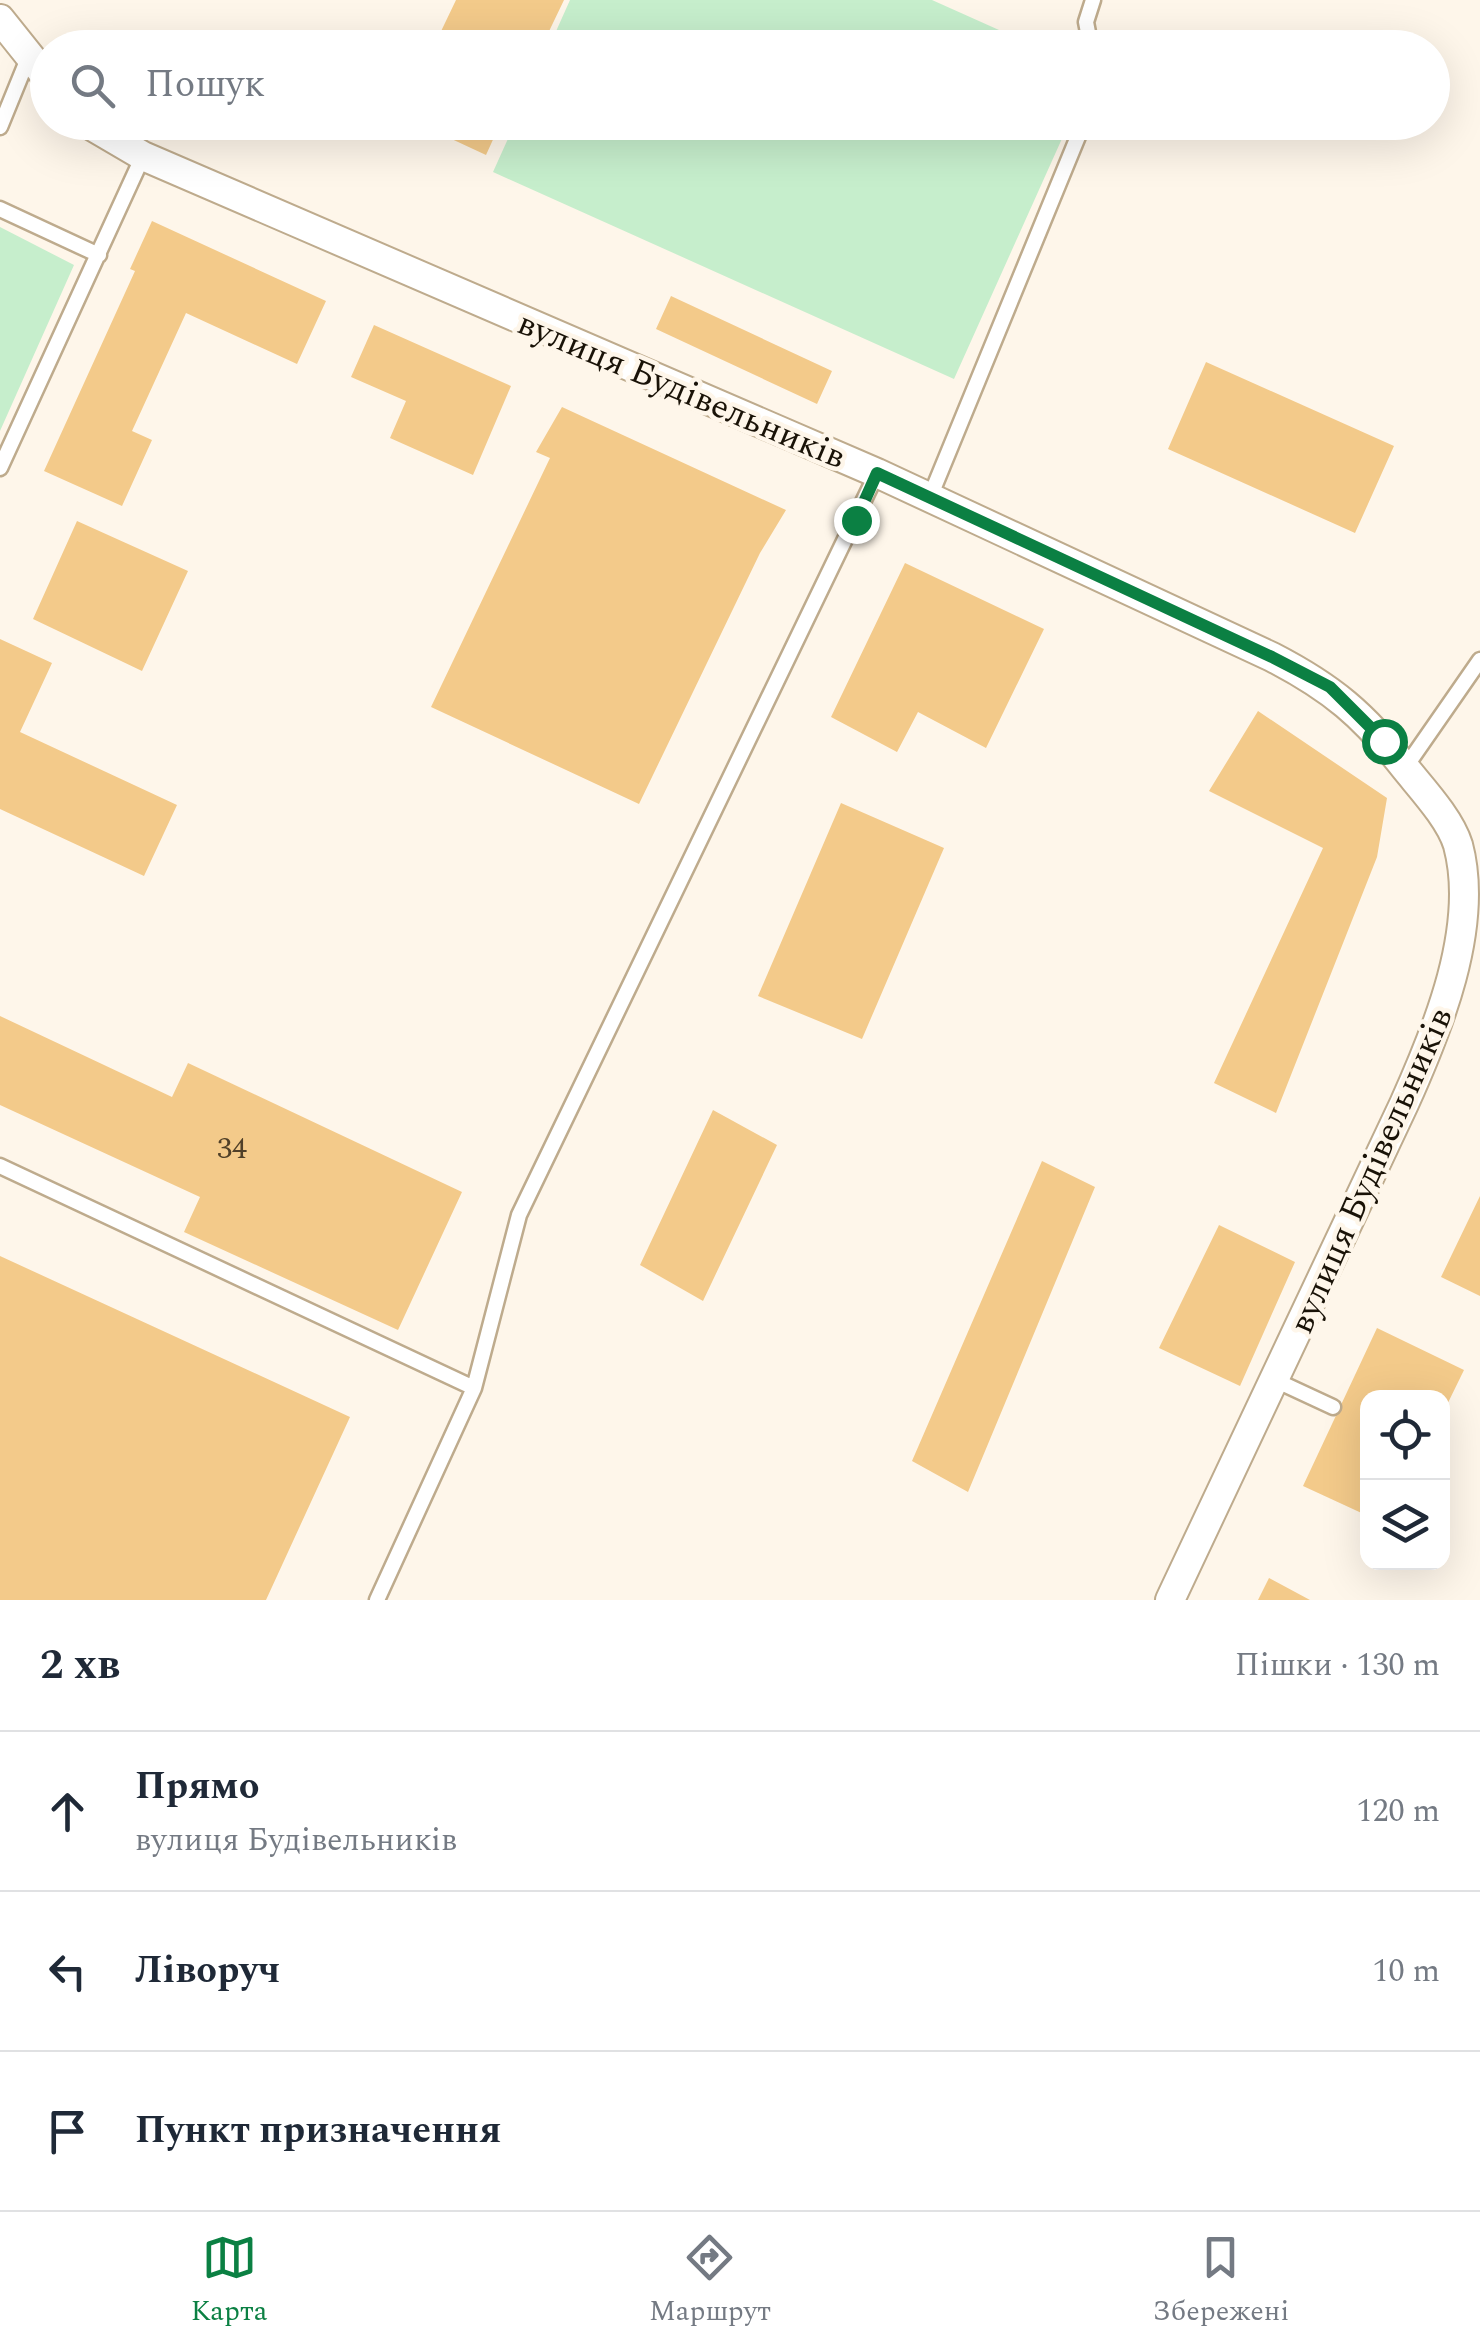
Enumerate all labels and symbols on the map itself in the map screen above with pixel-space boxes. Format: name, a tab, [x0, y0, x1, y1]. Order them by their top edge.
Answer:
street label: вулиця Будівельників	[509, 297, 854, 484]
route end	[834, 498, 880, 544]
route start	[1362, 719, 1408, 765]
street label: вулиця Будівельників	[1276, 999, 1467, 1342]
house number: 34	[217, 1126, 247, 1172]

